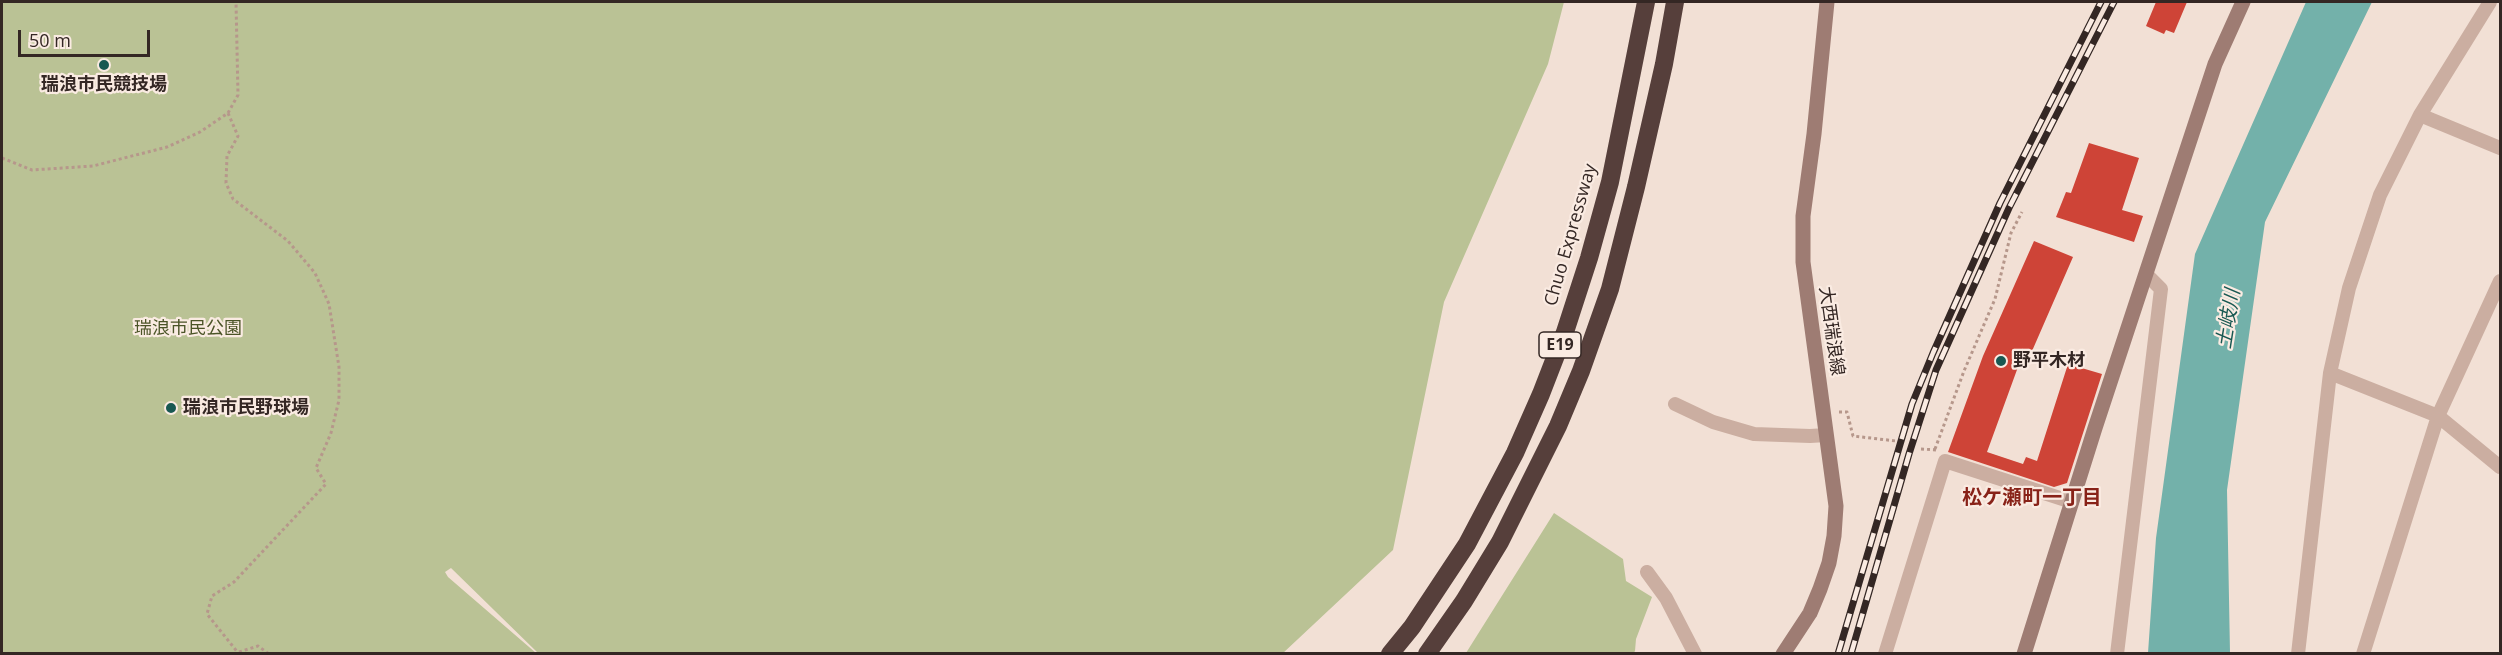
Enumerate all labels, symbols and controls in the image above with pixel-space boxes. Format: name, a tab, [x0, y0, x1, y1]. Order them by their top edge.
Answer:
scale bar	[21, 18, 153, 56]
text: 50 m	[29, 28, 71, 52]
marker: 瑞浪市民競技場	[97, 58, 111, 72]
place label: 瑞浪市民競技場	[41, 74, 167, 96]
street label: Chuo Expressway	[1540, 161, 1602, 309]
street label: 大西瑞浪線	[1814, 285, 1848, 377]
water label: 土岐川	[2212, 287, 2246, 351]
park label: 瑞浪市民公園	[134, 318, 242, 340]
road number: E19	[1539, 332, 1581, 358]
place label: 野平木材	[2013, 350, 2085, 372]
marker: 野平木材	[1994, 354, 2008, 368]
place label: 瑞浪市民野球場	[183, 397, 309, 419]
marker: 瑞浪市民野球場	[164, 401, 178, 415]
district label: 松ケ瀬町一丁目	[1962, 486, 2102, 510]

